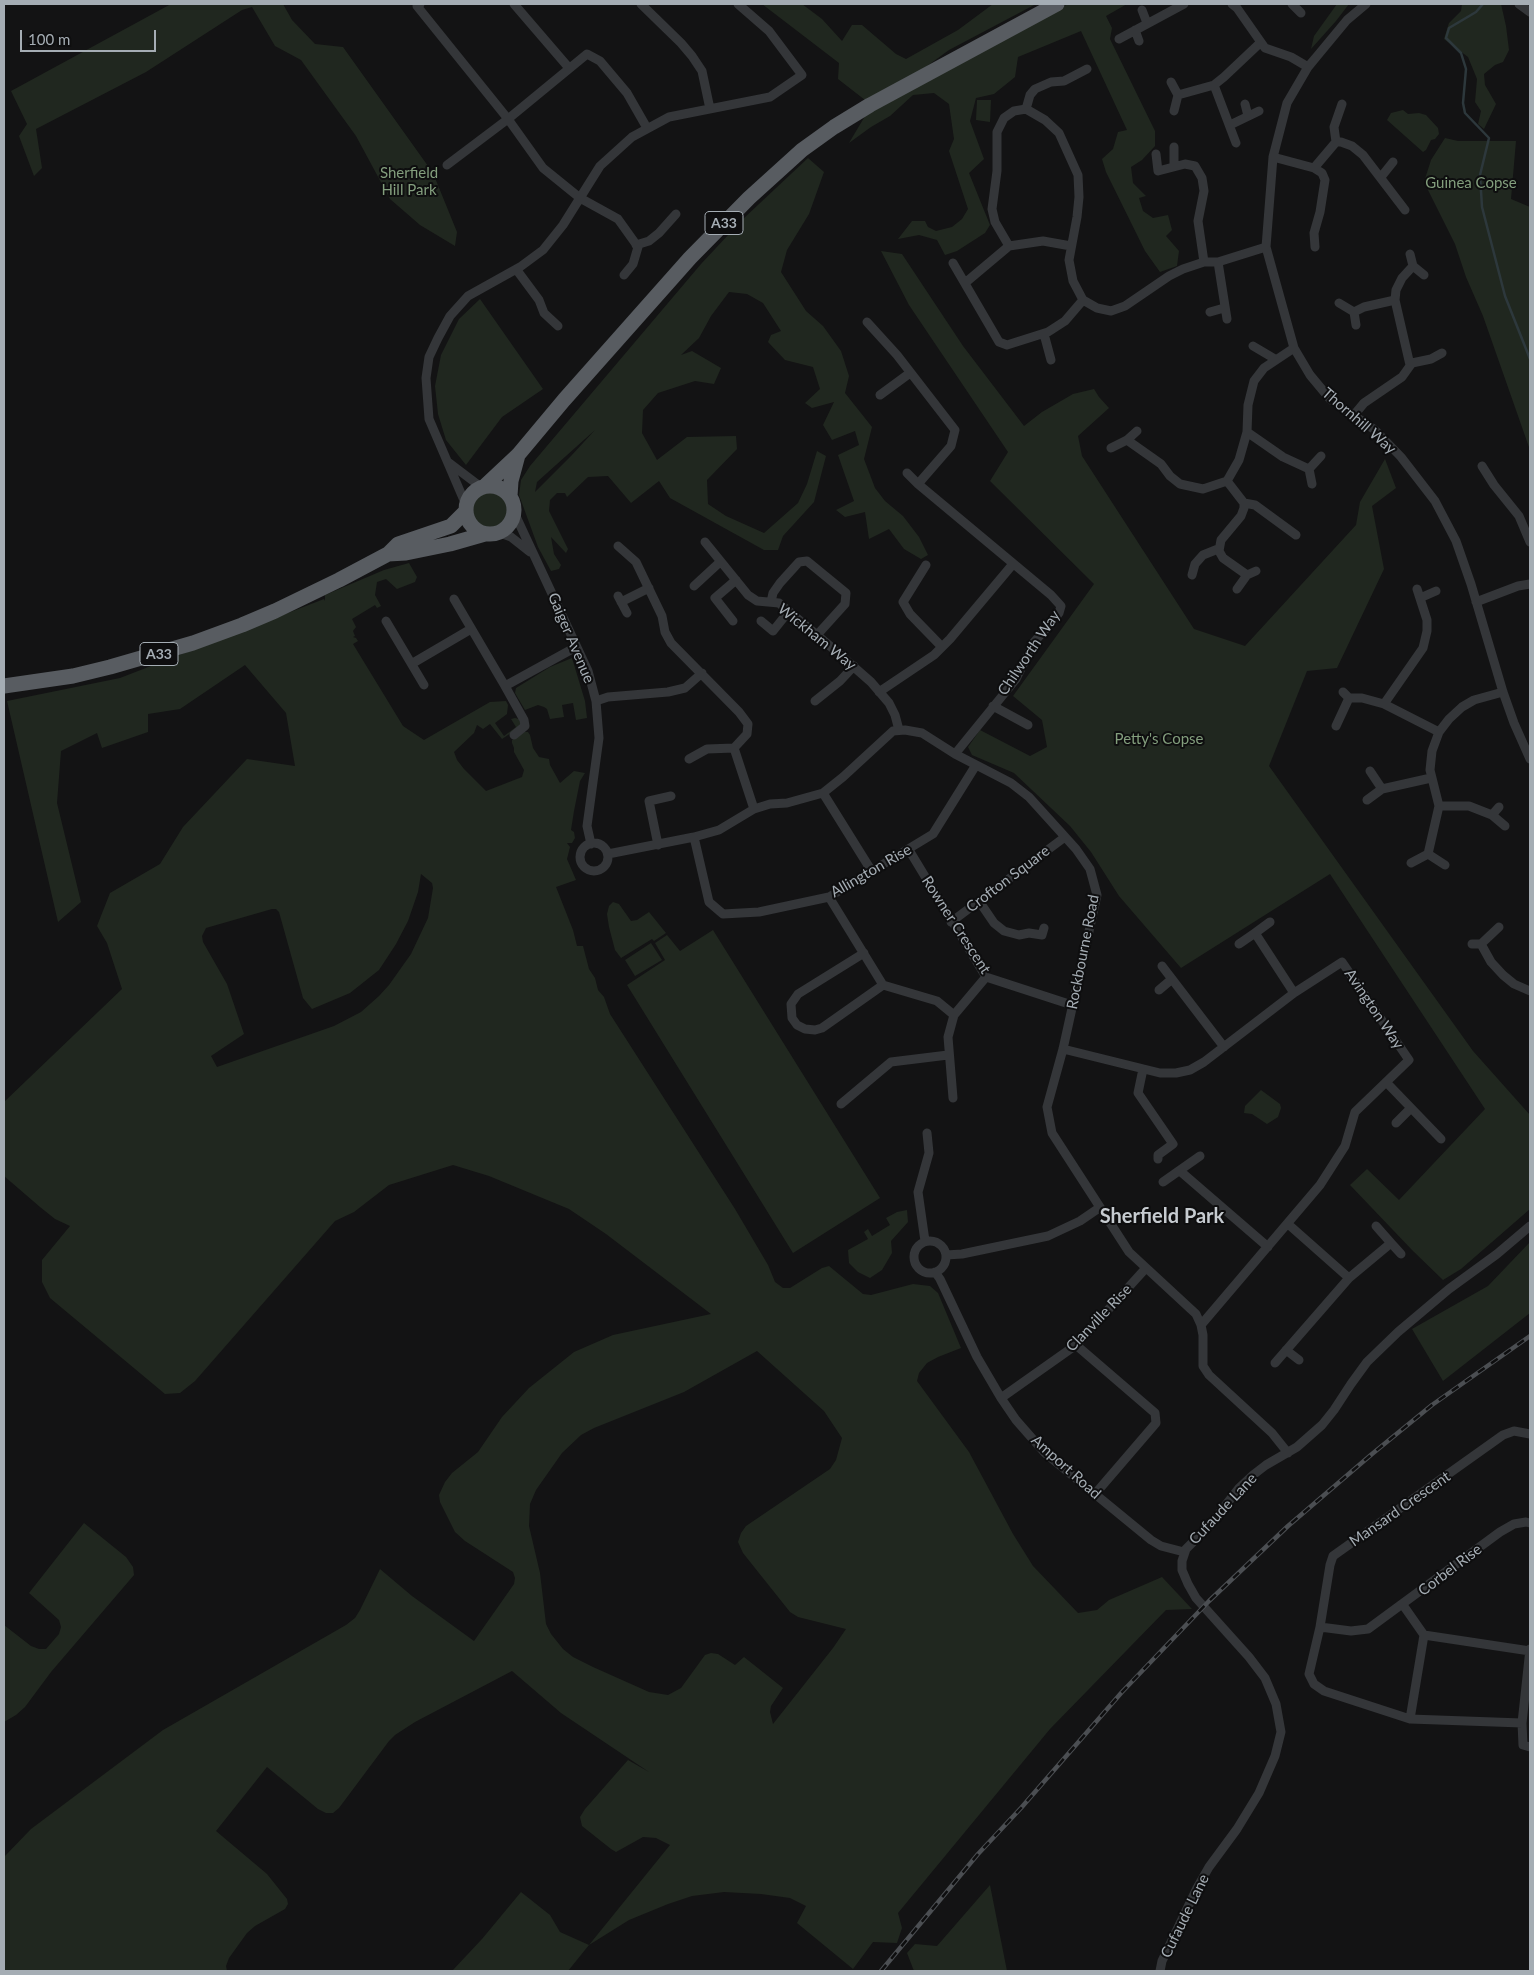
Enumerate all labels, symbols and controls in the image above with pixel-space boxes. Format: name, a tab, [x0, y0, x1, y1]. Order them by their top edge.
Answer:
scale bar	[22, 20, 159, 52]
text: 100 m	[28, 30, 70, 48]
park label: Sherfield Hill Park	[380, 164, 438, 199]
park label: Guinea Copse	[1425, 174, 1517, 192]
road number: A33	[705, 212, 743, 234]
street label: Thornhill Way	[1318, 384, 1400, 458]
street label: Gaiger Avenue	[544, 590, 598, 686]
street label: Wickham Way	[774, 600, 860, 674]
street label: Chilworth Way	[994, 607, 1064, 699]
road number: A33	[140, 642, 178, 666]
park label: Petty's Copse	[1115, 730, 1203, 748]
street label: Allington Rise	[827, 841, 915, 901]
street label: Crofton Square	[963, 842, 1053, 916]
street label: Rowner Crescent	[918, 873, 994, 977]
street label: Rockbourne Road	[1063, 893, 1103, 1011]
street label: Avington Way	[1341, 965, 1407, 1053]
district label: Sherfield Park	[1100, 1205, 1224, 1229]
street label: Clanville Rise	[1062, 1281, 1136, 1355]
street label: Amport Road	[1028, 1431, 1104, 1503]
street label: Mansard Crescent	[1346, 1467, 1454, 1551]
street label: Cufaude Lane	[1185, 1470, 1261, 1548]
street label: Corbel Rise	[1415, 1540, 1485, 1600]
street label: Cufaude Lane	[1157, 1871, 1213, 1961]

